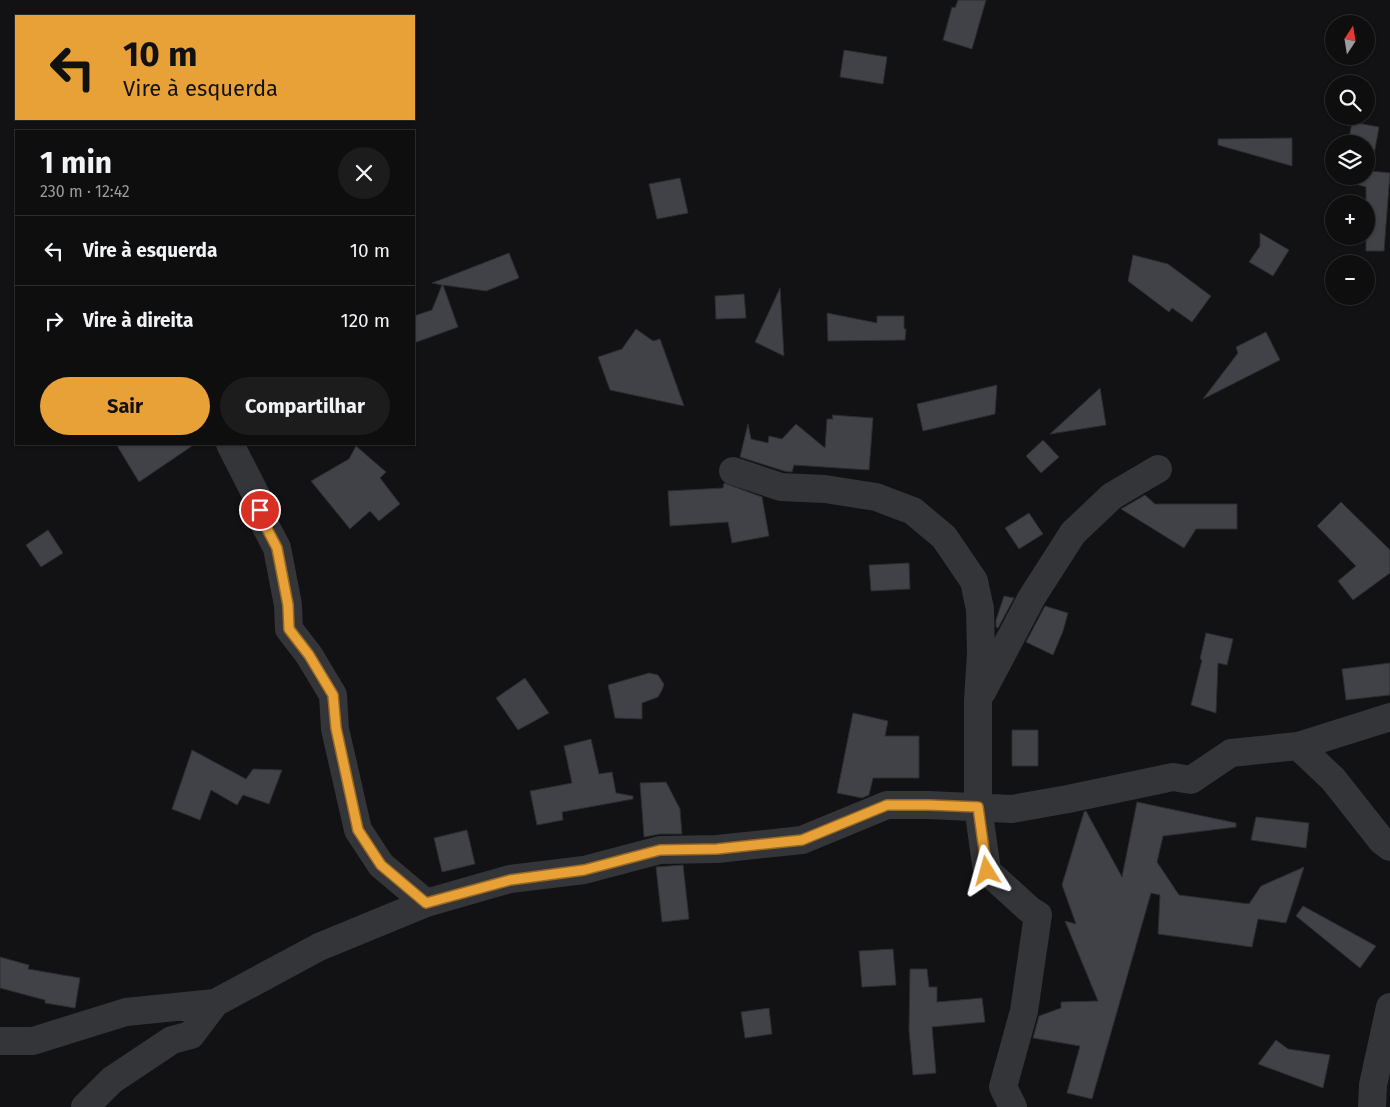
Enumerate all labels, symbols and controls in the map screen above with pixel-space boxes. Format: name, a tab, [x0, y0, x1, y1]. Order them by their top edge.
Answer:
north arrow	[1325, 15, 1375, 65]
map controls	[1325, 15, 1375, 305]
text: 10 m	[123, 33, 198, 75]
icon: left	[40, 35, 105, 100]
text: Vire à esquerda	[123, 75, 278, 102]
button: search	[1325, 75, 1375, 125]
button: layers	[1325, 135, 1375, 185]
text: 1 min	[40, 145, 112, 181]
button: close	[338, 147, 390, 199]
text: 230 m · 12:42	[40, 182, 130, 201]
button: +	[1325, 195, 1375, 245]
icon: left	[40, 237, 68, 265]
text: Vire à esquerda	[83, 239, 217, 262]
text: 10 m	[350, 239, 390, 262]
button: −	[1325, 255, 1375, 305]
icon: right	[40, 307, 68, 335]
text: Vire à direita	[83, 309, 193, 332]
text: 120 m	[340, 309, 390, 332]
button: Sair	[40, 377, 210, 435]
button: Compartilhar	[220, 377, 390, 435]
pin	[239, 489, 281, 531]
icon: arrive	[246, 496, 274, 524]
position arrow	[960, 844, 1012, 896]

